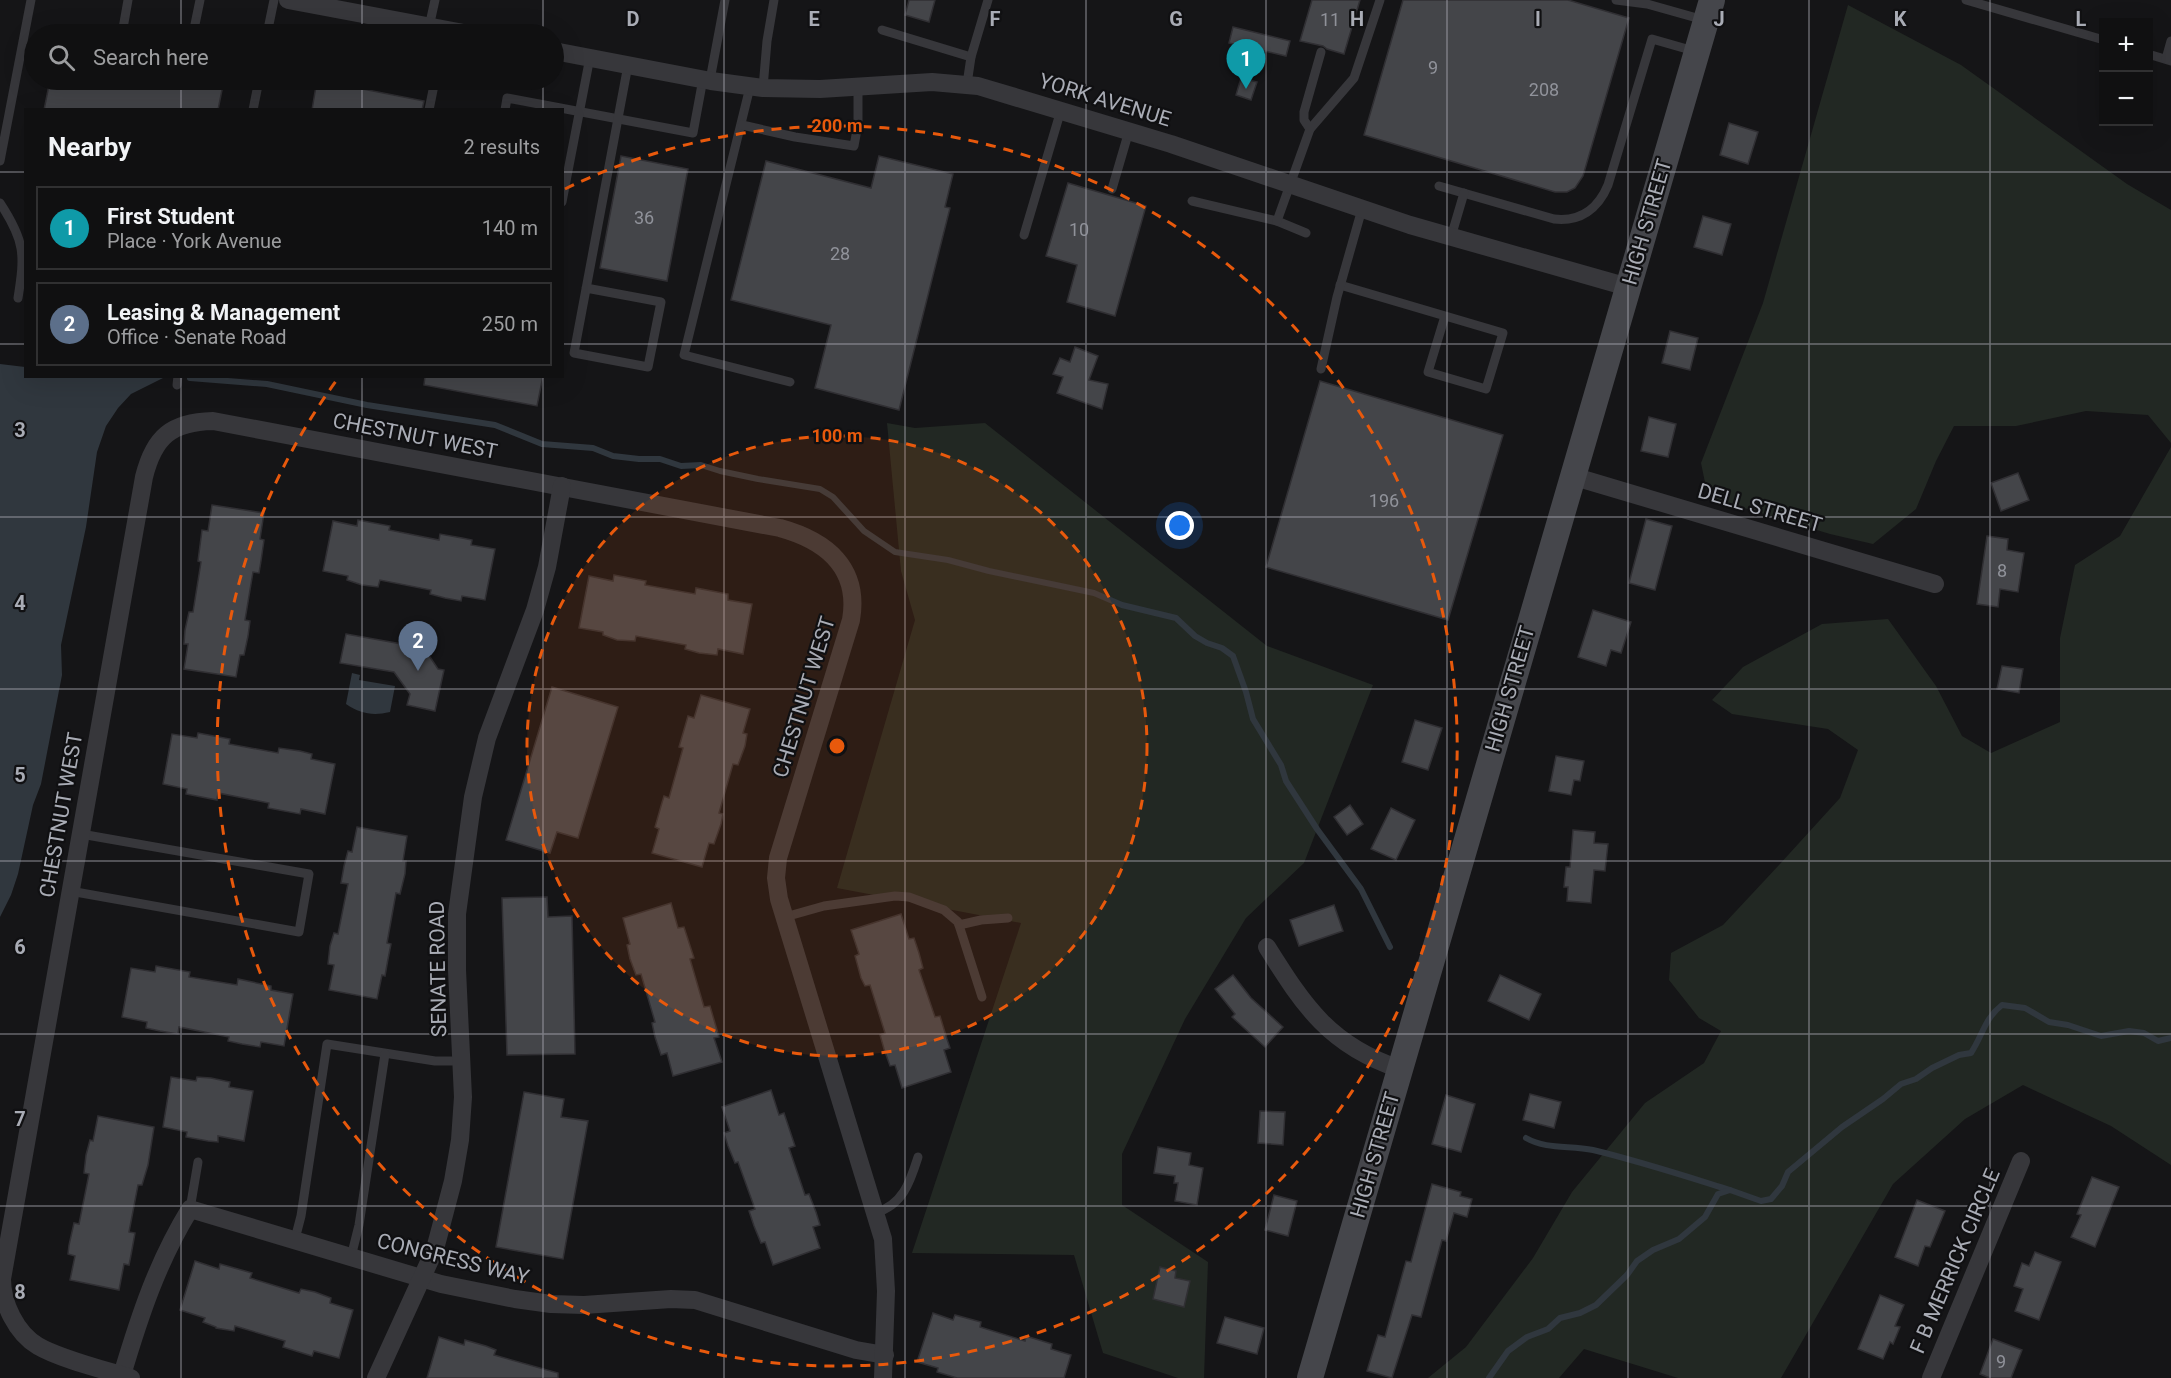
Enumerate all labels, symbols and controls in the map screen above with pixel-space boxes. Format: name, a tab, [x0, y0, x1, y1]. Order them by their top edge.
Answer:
text: D	[627, 7, 640, 31]
text: E	[808, 7, 820, 31]
text: F	[990, 7, 1001, 31]
text: G	[1169, 7, 1183, 31]
text: H	[1350, 7, 1364, 31]
text: I	[1535, 7, 1541, 31]
text: J	[1713, 7, 1725, 31]
text: K	[1894, 7, 1907, 31]
text: L	[2076, 7, 2087, 31]
house number: 11	[1320, 9, 1340, 30]
map controls	[2099, 18, 2153, 126]
button: +	[2099, 18, 2153, 72]
search box	[24, 24, 564, 90]
pin: 1	[1226, 40, 1266, 89]
icon: search	[45, 41, 78, 74]
text: Search here	[93, 45, 209, 70]
house number: 9	[1428, 57, 1438, 78]
street label: YORK AVENUE	[1036, 69, 1174, 131]
button: −	[2099, 72, 2153, 126]
house number: 208	[1529, 79, 1559, 100]
text: 200 m	[811, 115, 863, 136]
text: Nearby	[48, 132, 131, 162]
text: 2 results	[464, 135, 540, 159]
street label: HIGH STREET	[1618, 156, 1677, 288]
text: First Student	[107, 204, 235, 229]
house number: 36	[634, 207, 654, 228]
text: 1	[64, 216, 75, 240]
text: 140 m	[482, 216, 538, 240]
house number: 10	[1069, 219, 1089, 240]
text: Place · York Avenue	[107, 229, 282, 253]
house number: 28	[830, 243, 850, 264]
text: Leasing & Management	[107, 300, 340, 325]
text: 2	[64, 312, 75, 336]
text: 250 m	[482, 312, 538, 336]
text: Office · Senate Road	[107, 325, 286, 349]
street label: CHESTNUT WEST	[331, 408, 500, 464]
text: 3	[14, 418, 26, 442]
text: 100 m	[811, 425, 863, 446]
street label: DELL STREET	[1695, 479, 1825, 537]
house number: 196	[1369, 490, 1399, 511]
your location	[1165, 511, 1194, 540]
house number: 8	[1997, 560, 2007, 581]
text: 4	[14, 591, 26, 615]
street label: CHESTNUT WEST	[768, 613, 840, 780]
pin: 2	[398, 622, 438, 671]
street label: HIGH STREET	[1481, 623, 1540, 755]
street label: CHESTNUT WEST	[35, 730, 87, 899]
centre of rings	[827, 736, 847, 756]
text: 5	[14, 763, 26, 787]
street label: SENATE ROAD	[425, 901, 451, 1037]
text: 6	[14, 935, 26, 959]
street label: HIGH STREET	[1346, 1089, 1405, 1221]
text: 7	[14, 1107, 26, 1131]
street label: F B MERRICK CIRCLE	[1905, 1165, 2005, 1357]
street label: CONGRESS WAY	[374, 1228, 532, 1290]
text: 8	[14, 1280, 26, 1304]
house number: 9	[1996, 1351, 2006, 1372]

